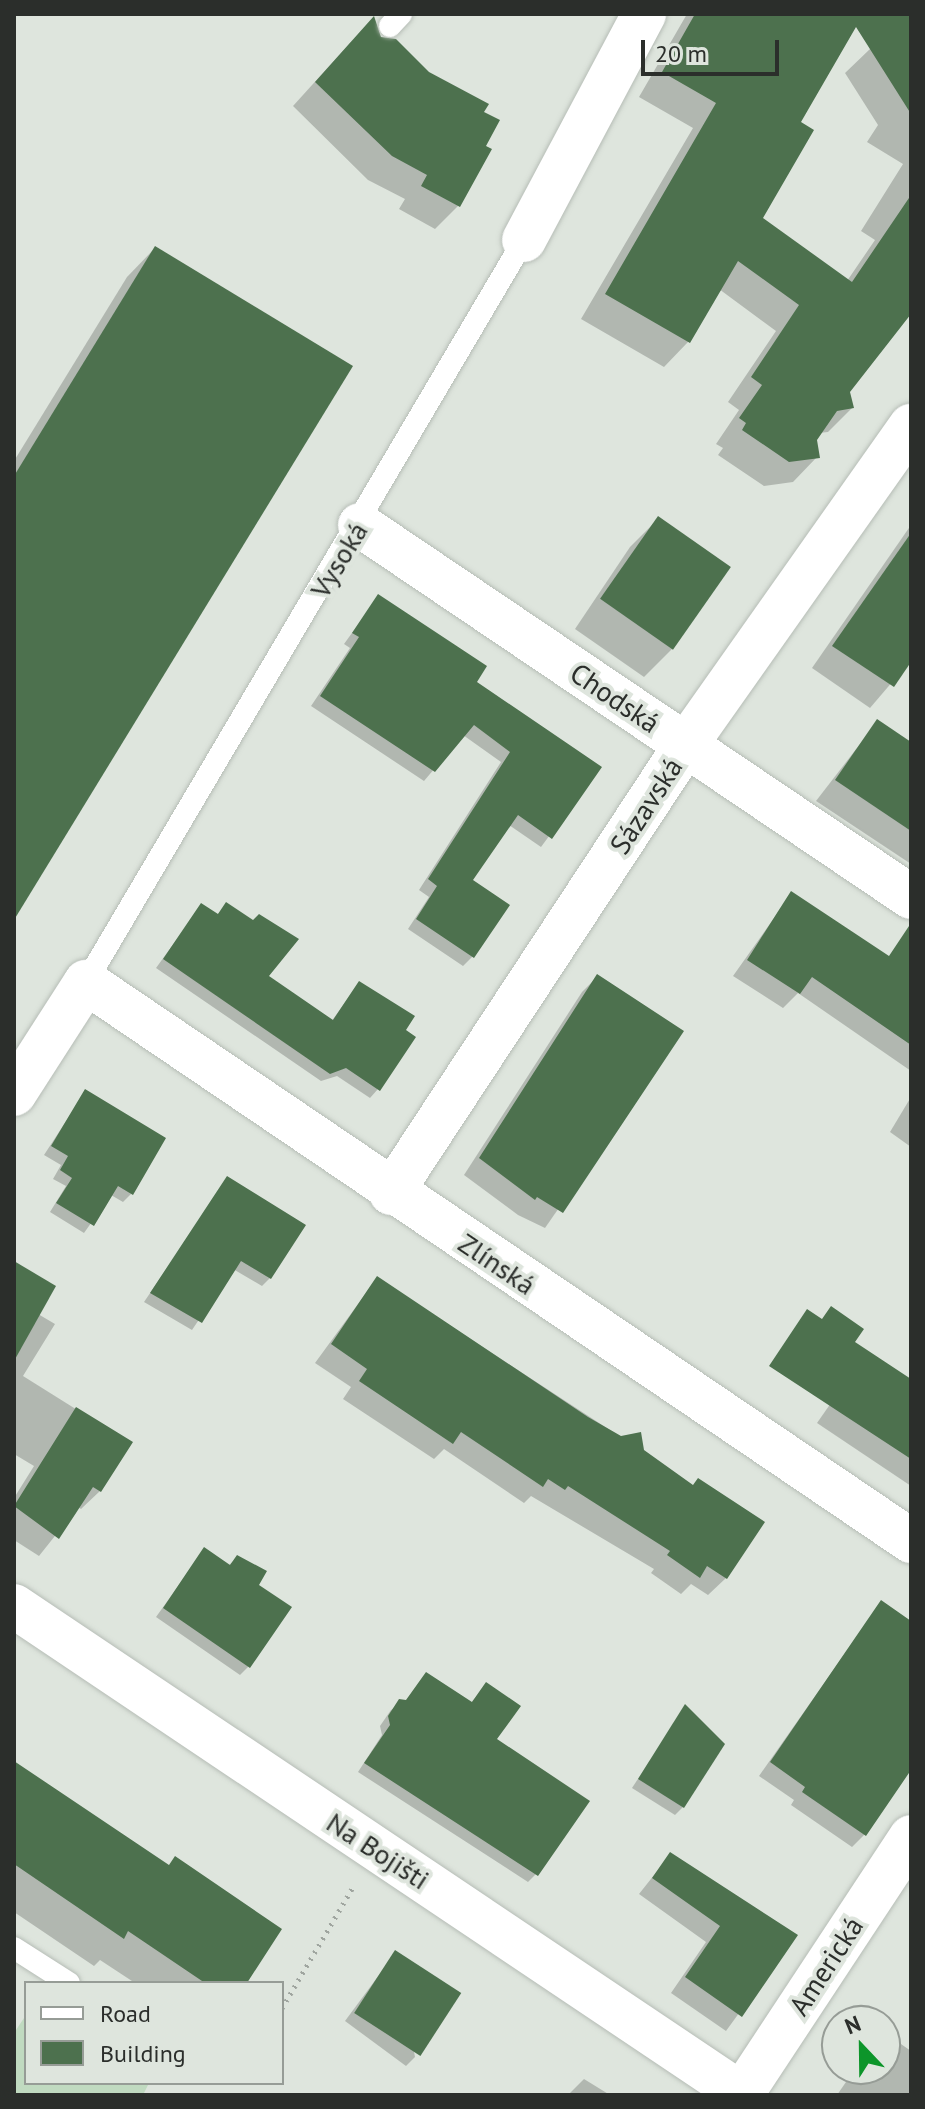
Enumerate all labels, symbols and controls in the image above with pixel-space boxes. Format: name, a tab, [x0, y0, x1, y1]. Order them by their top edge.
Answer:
scale bar	[645, 24, 783, 74]
text: 20 m	[655, 38, 707, 69]
street label: Vysoká	[303, 516, 375, 604]
street label: Chodská	[564, 656, 666, 740]
street label: Sázavská	[603, 752, 689, 860]
street label: Zlínská	[452, 1226, 542, 1302]
street label: Na Bojišti	[320, 1806, 436, 1896]
street label: Americká	[782, 1911, 870, 2021]
legend	[24, 1981, 284, 2085]
text: Road	[100, 1998, 151, 2029]
north arrow	[821, 2005, 901, 2085]
text: N	[841, 2009, 865, 2040]
text: Building	[100, 2038, 186, 2069]

